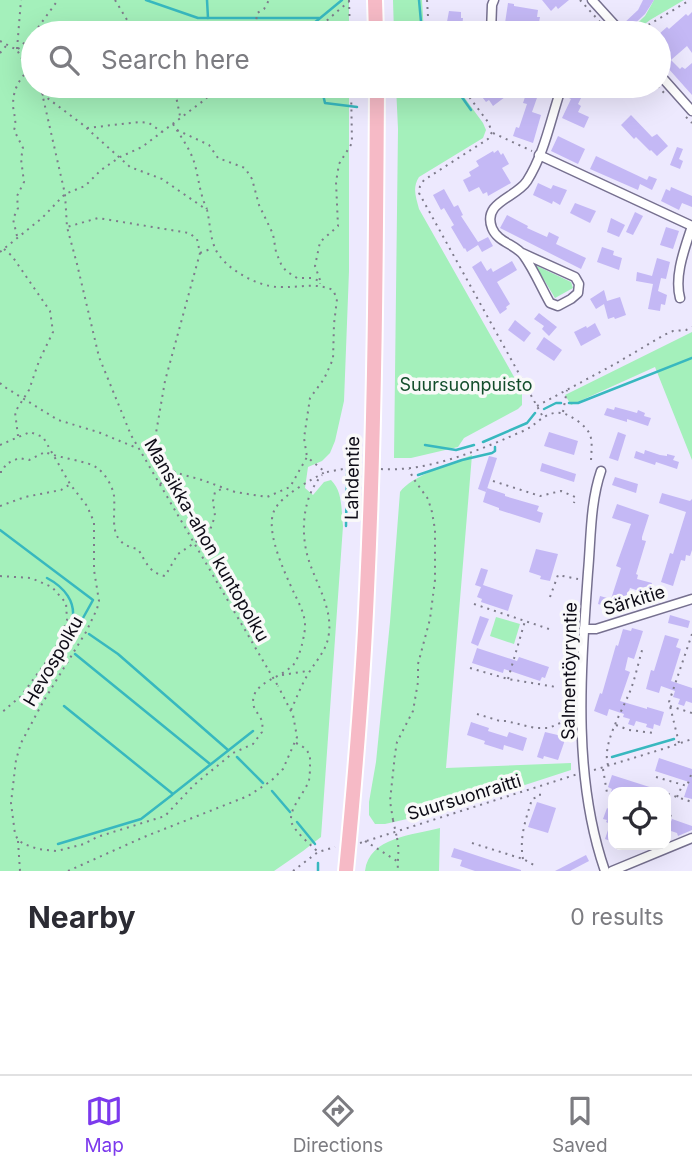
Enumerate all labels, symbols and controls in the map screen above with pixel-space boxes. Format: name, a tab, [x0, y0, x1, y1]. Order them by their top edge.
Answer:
search box	[21, 21, 671, 98]
icon: search	[45, 41, 83, 79]
text: Search here	[101, 44, 250, 75]
park label: Suursuonpuisto	[399, 374, 533, 395]
street label: Mansikka-ahon kuntopolku	[140, 435, 274, 645]
street label: Lahdentie	[341, 436, 363, 520]
street label: Särkitie	[600, 581, 668, 619]
street label: Salmentöyryntie	[557, 602, 581, 740]
street label: Hevospolku	[19, 612, 87, 710]
street label: Suursuonraitti	[404, 770, 524, 824]
map controls	[608, 787, 671, 850]
button: locate	[608, 787, 671, 850]
text: Nearby	[28, 899, 136, 935]
text: 0 results	[570, 903, 664, 931]
tab: Map	[84, 1092, 124, 1157]
tab: Directions	[293, 1092, 383, 1157]
tab: Saved	[552, 1092, 608, 1157]

